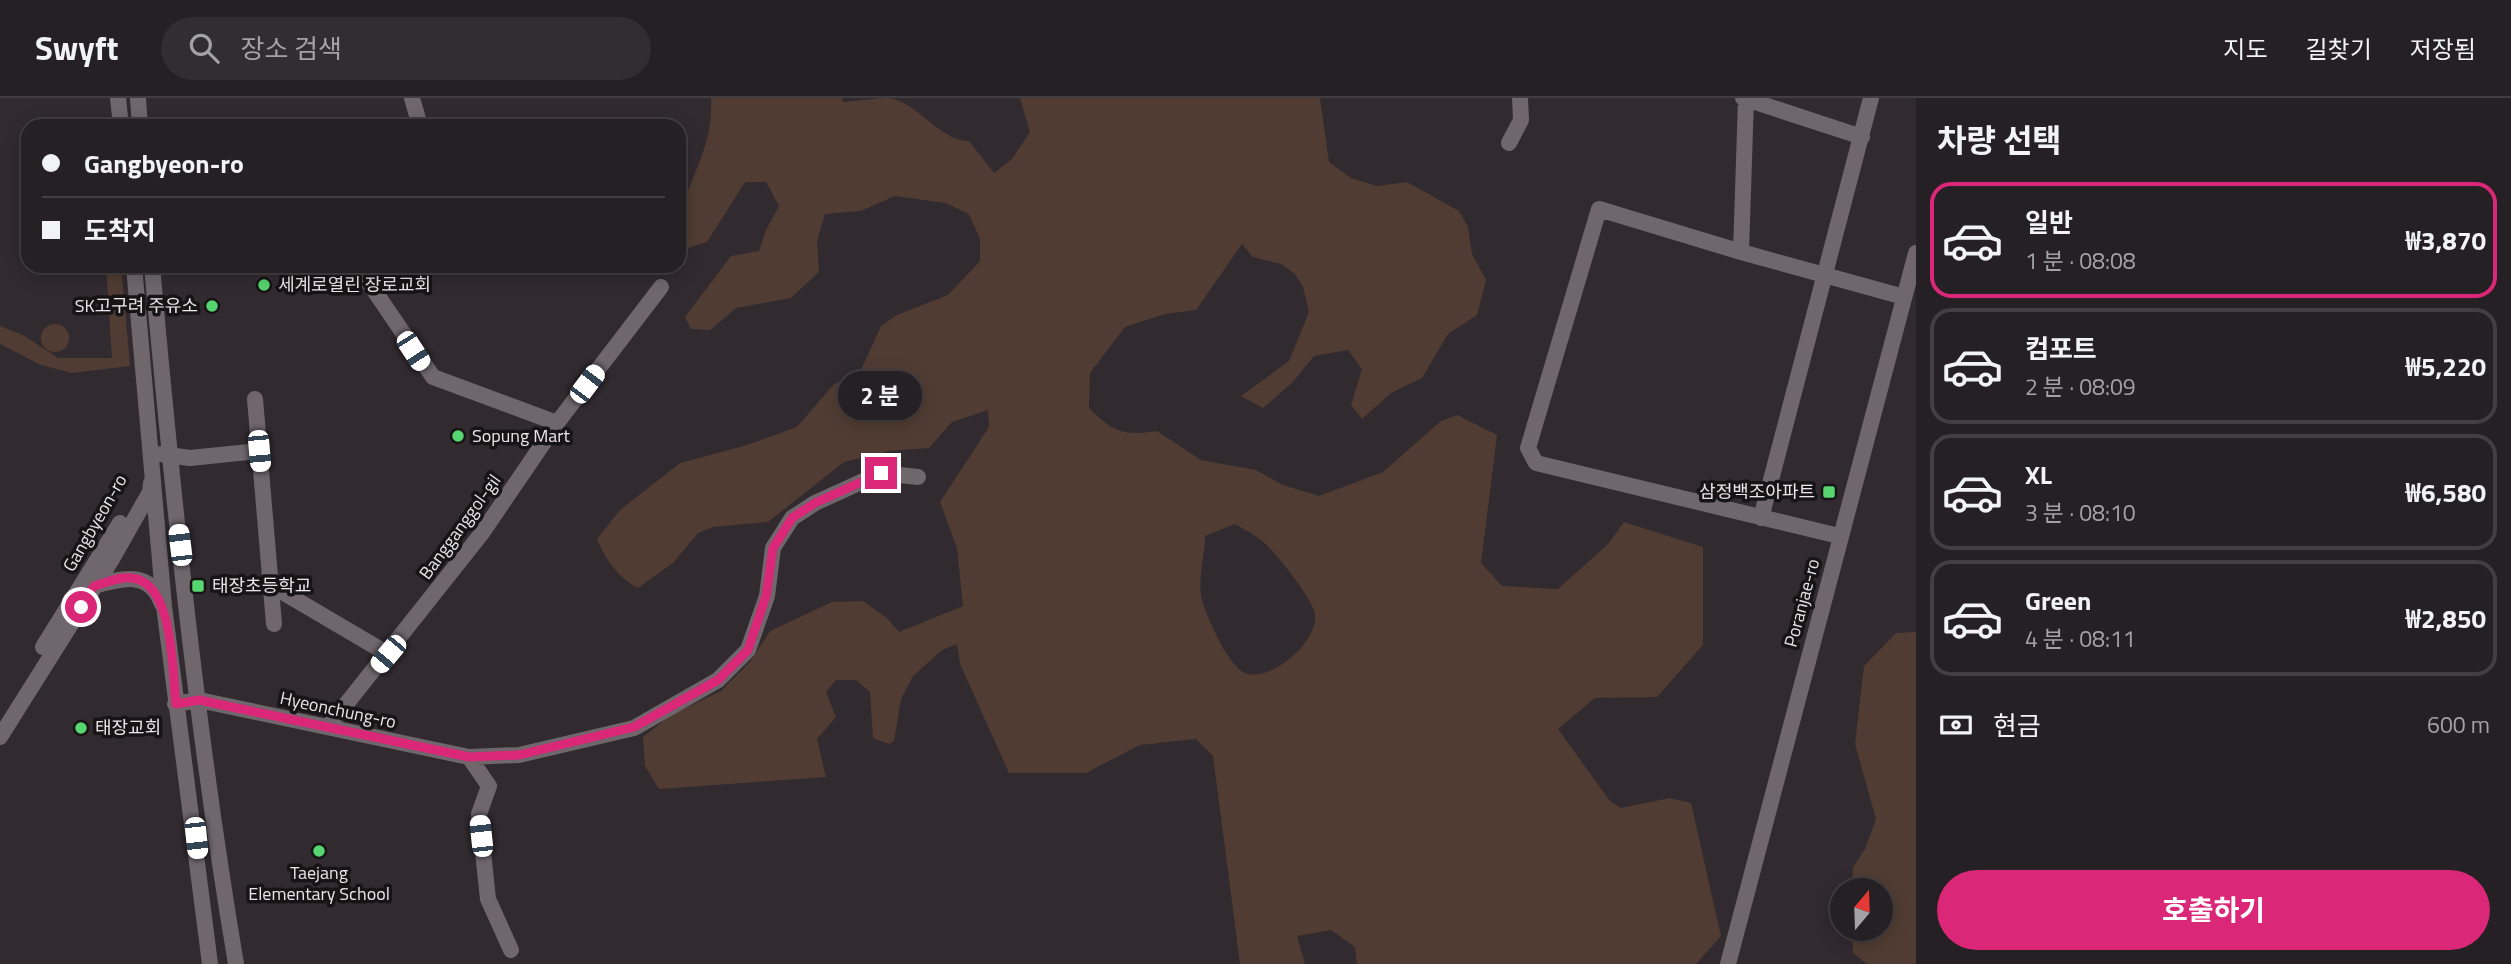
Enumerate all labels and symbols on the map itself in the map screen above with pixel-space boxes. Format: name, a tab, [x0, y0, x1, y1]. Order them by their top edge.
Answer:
place label: 세계로열린 장로교회	[278, 271, 431, 298]
marker: 세계로열린 장로교회	[256, 277, 272, 293]
place label: SK고구려 주유소	[75, 292, 198, 319]
marker: SK고구려 주유소	[204, 298, 220, 314]
car	[393, 328, 434, 374]
car	[566, 361, 609, 407]
callout: 2 분	[839, 372, 923, 420]
place label: Sopung Mart	[472, 422, 571, 449]
marker: Sopung Mart	[450, 428, 466, 444]
car	[247, 429, 272, 473]
route end	[865, 457, 897, 489]
street label: Bangganggol-gil	[412, 468, 507, 585]
street label: Gangbyeon-ro	[56, 469, 133, 577]
place label: 삼정백조아파트	[1699, 478, 1815, 505]
marker: 삼정백조아파트	[1821, 484, 1837, 500]
car	[168, 523, 193, 567]
street label: Poranjae-ro	[1777, 556, 1826, 650]
place label: 태장초등학교	[212, 572, 311, 599]
marker: 태장초등학교	[190, 578, 206, 594]
route start	[65, 591, 97, 623]
car	[367, 631, 410, 677]
street label: Hyeonchung-ro	[278, 684, 399, 735]
place label: 태장교회	[95, 714, 161, 741]
marker: 태장교회	[73, 720, 89, 736]
car	[469, 814, 494, 858]
car	[184, 816, 209, 860]
marker: Taejang Elementary School	[311, 843, 327, 859]
place label: Taejang Elementary School	[248, 859, 390, 907]
north arrow	[1830, 878, 1894, 942]

